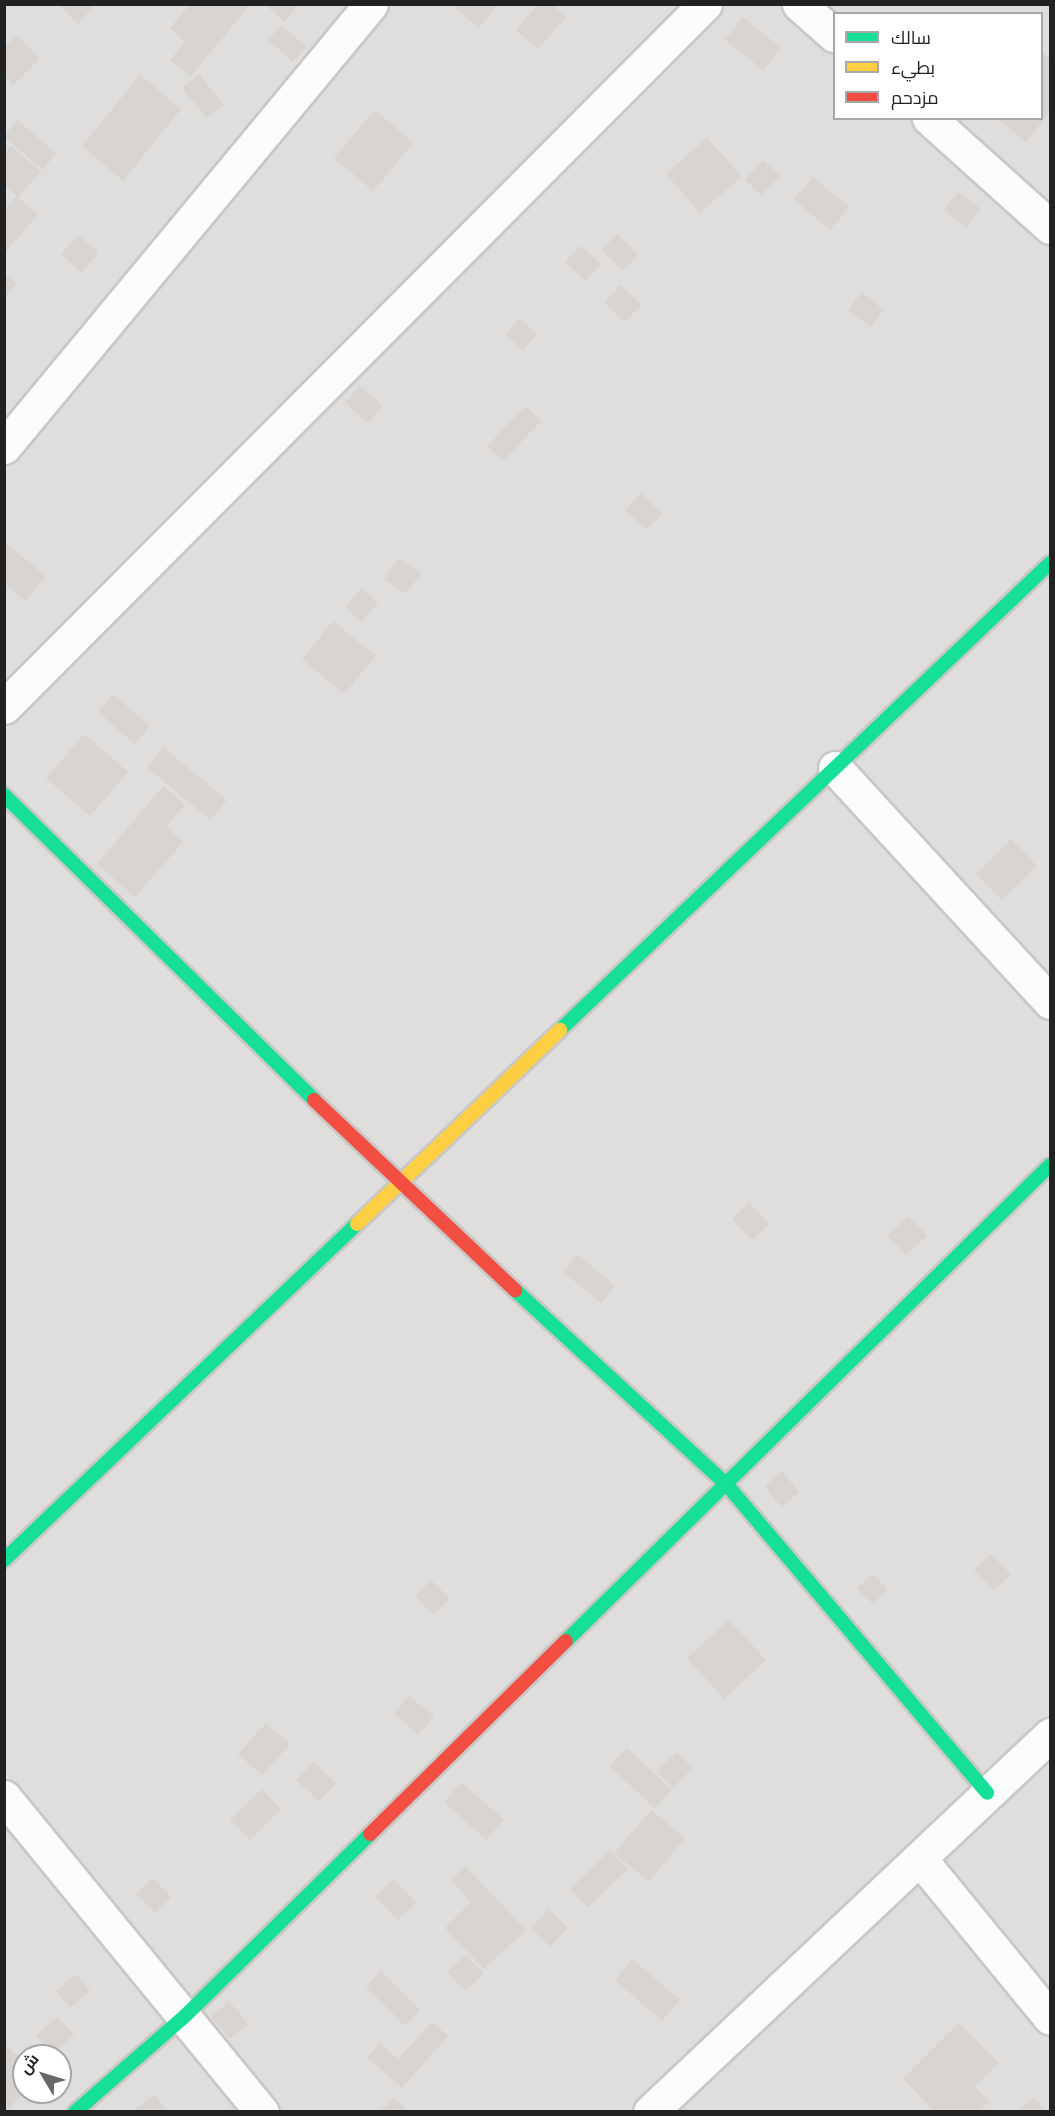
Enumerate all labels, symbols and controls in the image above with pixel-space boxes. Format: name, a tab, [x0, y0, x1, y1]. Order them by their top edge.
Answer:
legend	[833, 12, 1043, 120]
text: سالك	[891, 27, 931, 49]
text: بطيء	[891, 57, 935, 79]
text: مزدحم	[891, 87, 939, 109]
north arrow	[12, 2044, 72, 2104]
text: ش	[15, 2050, 43, 2078]

